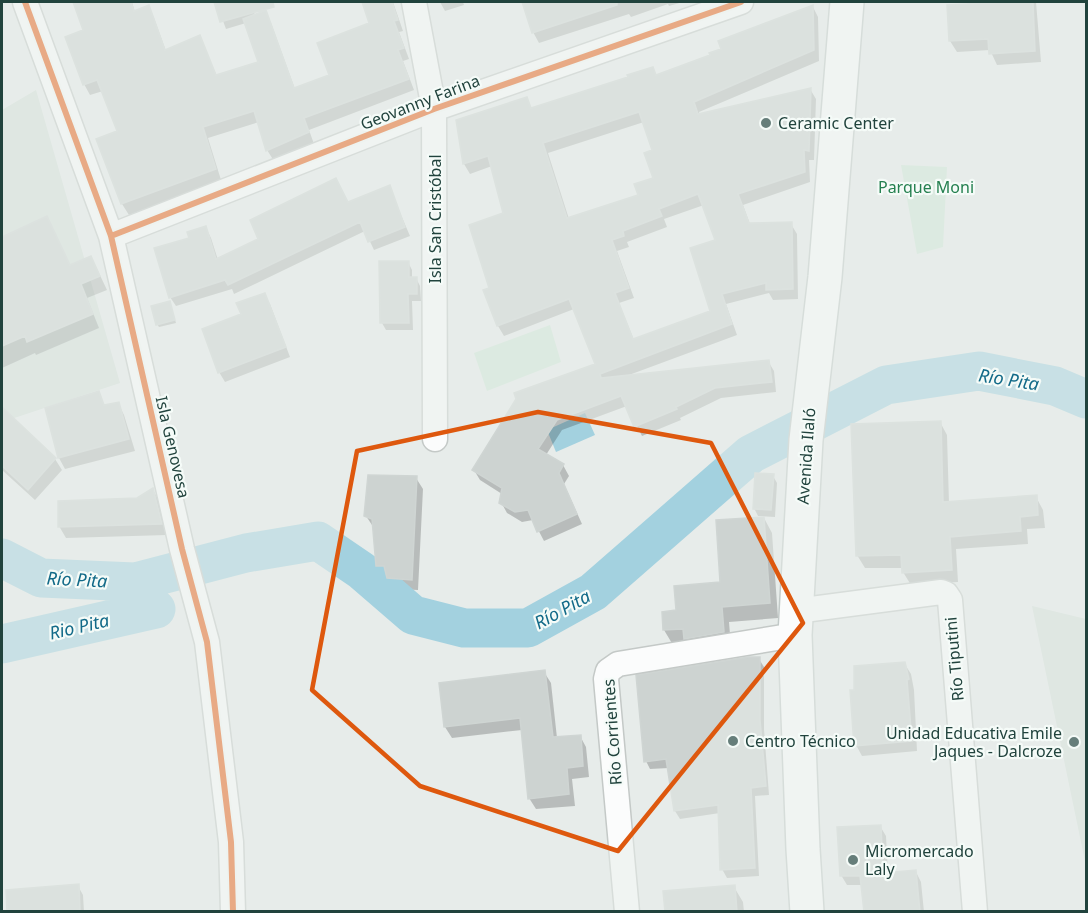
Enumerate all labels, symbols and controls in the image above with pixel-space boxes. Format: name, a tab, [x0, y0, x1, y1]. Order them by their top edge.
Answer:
street label: Geovanny Farina	[357, 69, 483, 135]
place label: Ceramic Center	[778, 112, 894, 134]
marker: Ceramic Center	[759, 116, 773, 130]
street label: Isla San Cristóbal	[424, 154, 446, 284]
park label: Parque Moni	[878, 176, 974, 198]
water label: Río Pita	[977, 362, 1041, 396]
street label: Isla Genovesa	[151, 394, 195, 500]
street label: Avenida Ilaló	[792, 407, 820, 505]
water label: Río Pita	[46, 565, 108, 593]
water label: Río Pita	[530, 584, 594, 634]
water label: Rio Pita	[47, 607, 111, 645]
street label: Río Tiputini	[939, 616, 969, 702]
street label: Río Corrientes	[597, 678, 627, 786]
place label: Unidad Educativa Emile Jaques - Dalcroze	[886, 722, 1062, 762]
place label: Centro Técnico	[745, 730, 856, 752]
marker: Centro Técnico	[726, 734, 740, 748]
marker: Unidad Educativa Emile Jaques - Dalcroze	[1067, 735, 1081, 749]
place label: Micromercado Laly	[865, 840, 974, 880]
marker: Micromercado Laly	[846, 853, 860, 867]

